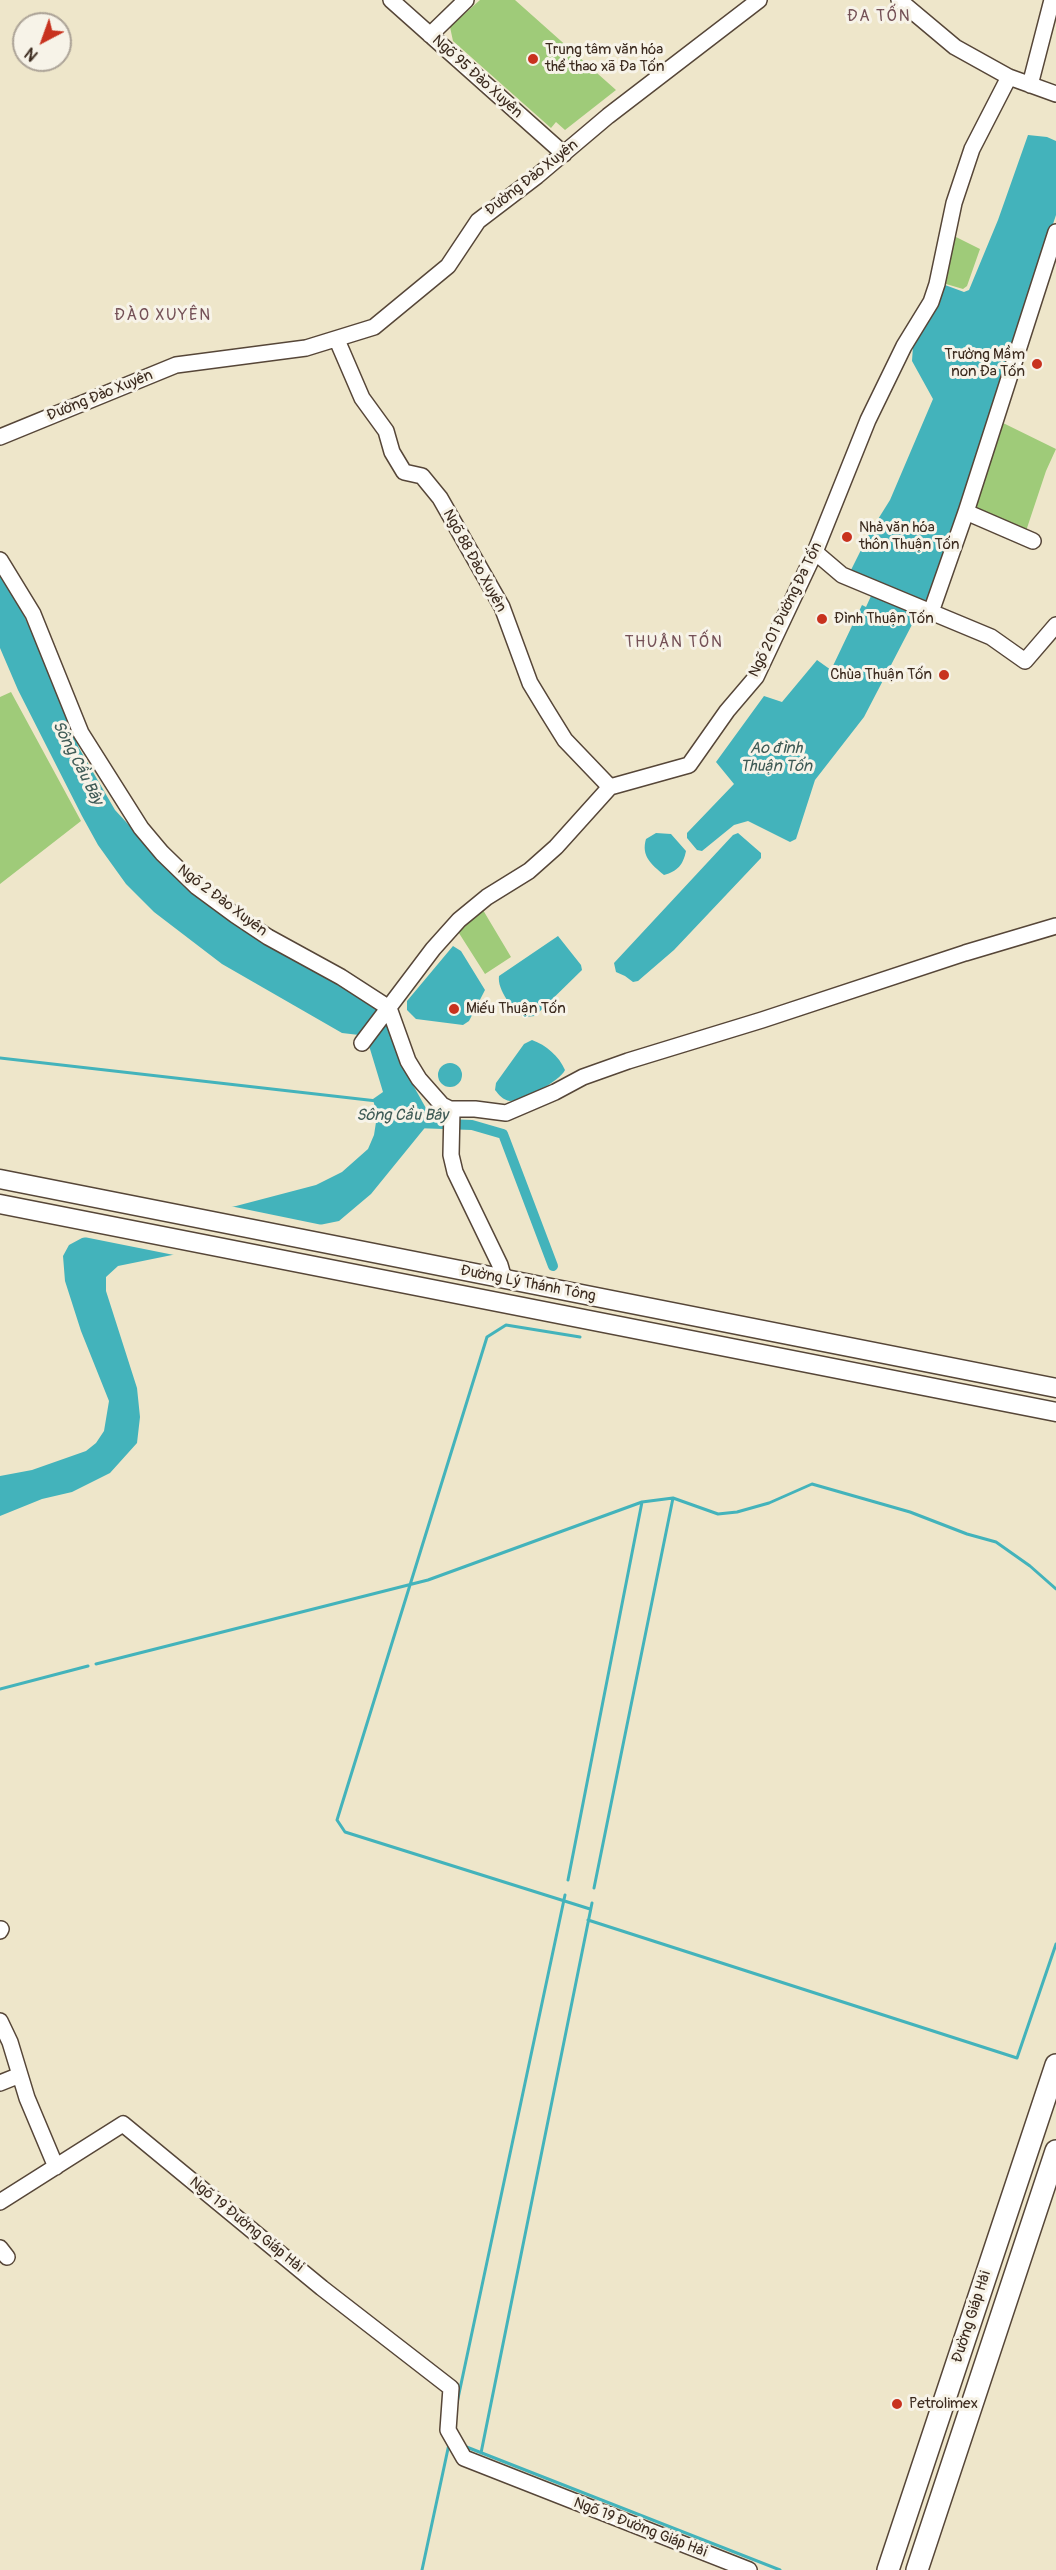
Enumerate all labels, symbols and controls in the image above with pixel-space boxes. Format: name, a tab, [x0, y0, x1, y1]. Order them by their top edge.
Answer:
district label: ĐA TỐN	[847, 7, 911, 27]
north arrow	[12, 12, 72, 72]
street label: Ngõ 95 Đào Xuyên	[428, 32, 526, 122]
place label: Trung tâm văn hóa thể thao xã Đa Tốn	[545, 41, 664, 76]
text: N	[21, 43, 42, 65]
marker: Trung tâm văn hóa thể thao xã Đa Tốn	[526, 52, 540, 66]
street label: Đường Đào Xuyên	[482, 136, 582, 220]
district label: ĐÀO XUYÊN	[114, 306, 212, 326]
place label: Trường Mầm non Đa Tốn	[944, 346, 1025, 381]
marker: Trường Mầm non Đa Tốn	[1030, 357, 1044, 371]
street label: Đường Đào Xuyên	[44, 367, 156, 425]
street label: Ngõ 88 Đào Xuyên	[438, 506, 510, 616]
place label: Nhà văn hóa thôn Thuận Tốn	[859, 519, 959, 554]
marker: Nhà văn hóa thôn Thuận Tốn	[840, 530, 854, 544]
street label: Ngõ 201 Đường Đa Tốn	[746, 540, 826, 680]
place label: Đình Thuận Tốn	[834, 610, 934, 628]
marker: Đình Thuận Tốn	[815, 612, 829, 626]
district label: THUẬN TỐN	[625, 633, 723, 653]
place label: Chùa Thuận Tốn	[830, 666, 932, 684]
marker: Chùa Thuận Tốn	[937, 668, 951, 682]
water label: Sông Cầu Bây	[48, 718, 106, 808]
water label: Ao đình Thuận Tốn	[740, 739, 812, 777]
street label: Ngõ 2 Đào Xuyên	[173, 861, 271, 941]
place label: Miếu Thuận Tốn	[466, 1000, 566, 1018]
marker: Miếu Thuận Tốn	[447, 1002, 461, 1016]
water label: Sông Cầu Bây	[356, 1106, 448, 1126]
street label: Đường Lý Thánh Tông	[459, 1262, 597, 1306]
street label: Ngõ 19 Đường Giáp Hải	[185, 2173, 307, 2277]
street label: Đường Giáp Hải	[949, 2269, 995, 2365]
place label: Petrolimex	[909, 2395, 978, 2413]
marker: Petrolimex	[890, 2397, 904, 2411]
street label: Ngõ 19 Đường Giáp Hải	[571, 2494, 709, 2562]

